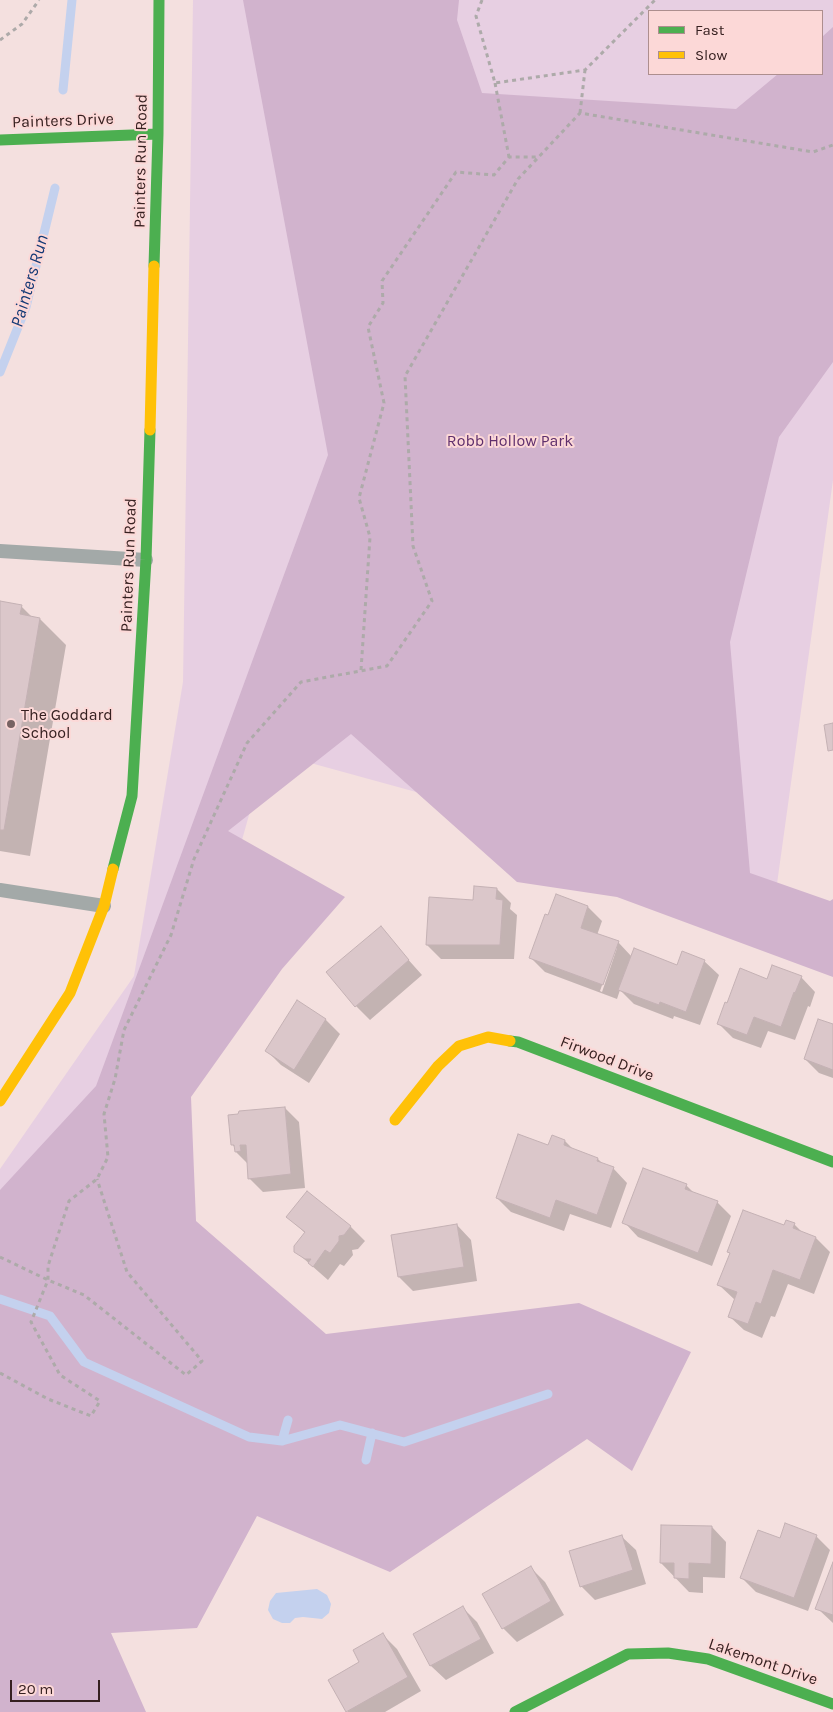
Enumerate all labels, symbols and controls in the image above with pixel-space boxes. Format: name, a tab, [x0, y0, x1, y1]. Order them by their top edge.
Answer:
legend	[648, 10, 823, 75]
text: Fast	[695, 21, 724, 39]
text: Slow	[695, 46, 727, 64]
street label: Painters Run Road	[130, 94, 152, 228]
street label: Painters Drive	[12, 110, 114, 132]
water label: Painters Run	[7, 232, 53, 330]
park label: Robb Hollow Park	[447, 431, 573, 451]
street label: Painters Run Road	[117, 498, 141, 632]
place label: The Goddard School	[21, 705, 113, 743]
marker: The Goddard School	[5, 718, 17, 730]
street label: Firwood Drive	[558, 1032, 656, 1086]
street label: Lakemont Drive	[706, 1634, 820, 1690]
scale bar	[12, 1670, 102, 1702]
text: 20 m	[18, 1680, 53, 1698]

